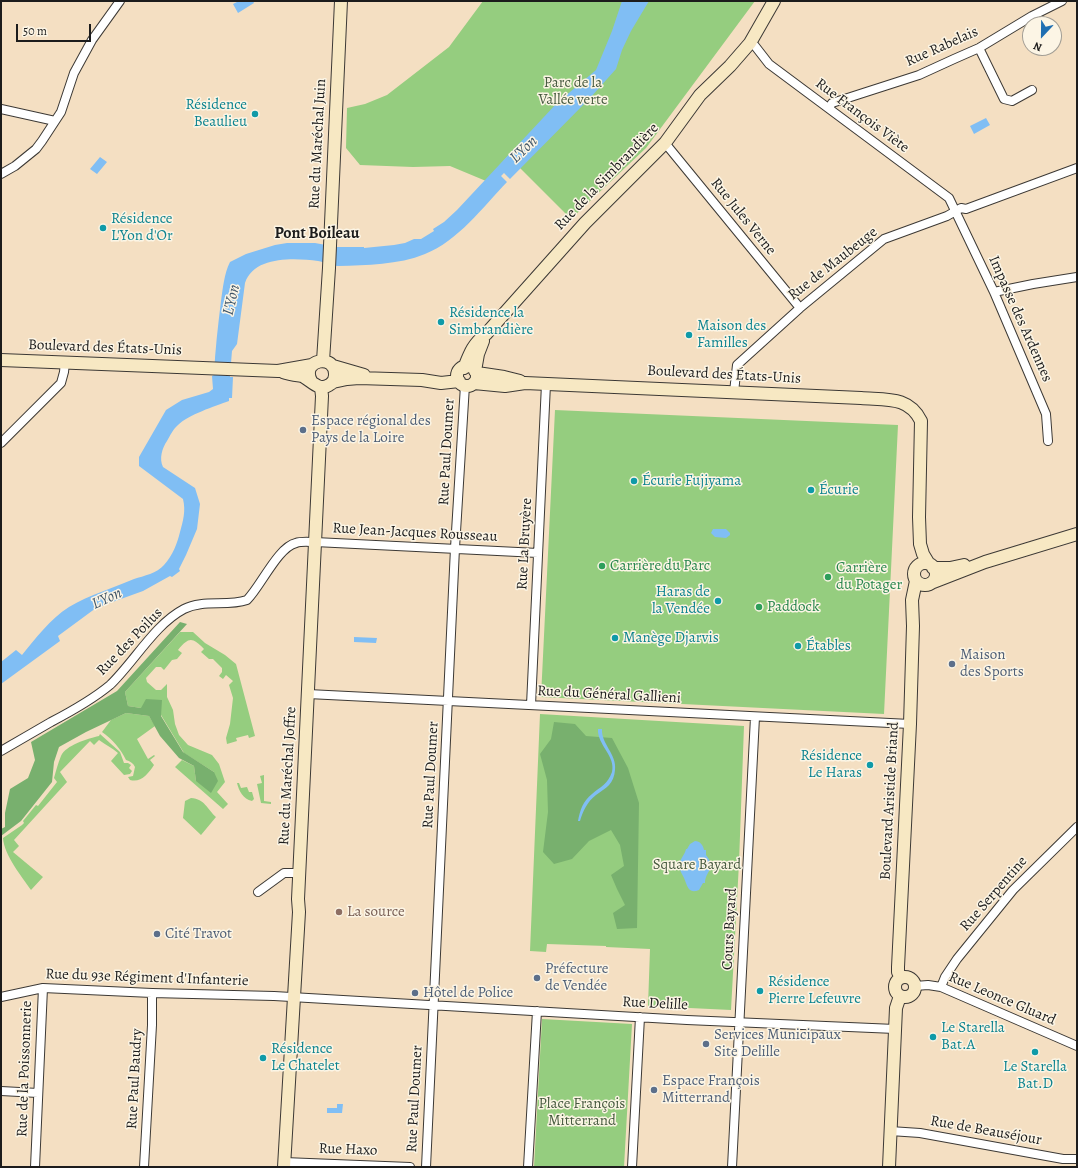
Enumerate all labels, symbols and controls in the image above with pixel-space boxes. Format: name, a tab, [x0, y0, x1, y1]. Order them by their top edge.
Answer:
scale bar	[18, 16, 93, 42]
north arrow	[1022, 16, 1062, 56]
text: 50 m	[23, 23, 47, 39]
street label: Rue Rabelais	[903, 23, 981, 71]
text: N	[1031, 38, 1044, 55]
park label: Parc de la Vallée verte	[538, 74, 608, 109]
street label: Rue François Viète	[812, 75, 912, 157]
street label: Rue du Maréchal Juin	[306, 78, 330, 210]
place label: Résidence Beaulieu	[185, 96, 247, 131]
marker: Résidence Beaulieu	[250, 109, 260, 119]
street label: Rue de la Simbrandière	[551, 120, 663, 234]
water label: L'Yon	[506, 132, 542, 168]
street label: Rue Jules Verne	[706, 175, 780, 259]
place label: Résidence L'Yon d'Or	[111, 210, 173, 245]
marker: Résidence L'Yon d'Or	[98, 223, 108, 233]
street label: Rue de Maubeuge	[785, 223, 881, 305]
district label: Pont Boileau	[275, 224, 359, 244]
street label: Impasse des Ardennes	[984, 253, 1056, 385]
water label: L'Yon	[219, 283, 245, 317]
place label: Résidence la Simbrandière	[449, 304, 533, 339]
marker: Résidence la Simbrandière	[436, 317, 446, 327]
place label: Maison des Familles	[697, 317, 766, 352]
marker: Maison des Familles	[684, 330, 694, 340]
street label: Boulevard des États-Unis	[28, 336, 182, 360]
street label: Boulevard des États-Unis	[647, 362, 801, 388]
street label: Rue Paul Doumer	[435, 398, 459, 506]
place label: Espace régional des Pays de la Loire	[311, 412, 431, 447]
marker: Espace régional des Pays de la Loire	[298, 425, 308, 435]
place label: Écurie Fujiyama	[642, 472, 741, 490]
marker: Écurie Fujiyama	[629, 476, 639, 486]
place label: Écurie	[819, 481, 859, 499]
marker: Écurie	[806, 485, 816, 495]
street label: Rue La Bruyère	[514, 497, 536, 591]
street label: Rue Jean-Jacques Rousseau	[332, 520, 498, 546]
place label: Carrière du Parc	[610, 557, 710, 575]
place label: Carrière du Potager	[836, 559, 902, 594]
marker: Carrière du Parc	[597, 561, 607, 571]
marker: Carrière du Potager	[823, 572, 833, 582]
place label: Haras de la Vendée	[652, 583, 710, 618]
water label: L'Yon	[89, 584, 125, 614]
marker: Haras de la Vendée	[713, 596, 723, 606]
place label: Paddock	[767, 598, 819, 616]
marker: Paddock	[754, 602, 764, 612]
street label: Rue des Poilus	[93, 604, 167, 680]
place label: Manège Djarvis	[623, 629, 719, 647]
marker: Manège Djarvis	[610, 633, 620, 643]
place label: Étables	[806, 637, 851, 655]
marker: Étables	[793, 641, 803, 651]
place label: Maison des Sports	[960, 646, 1024, 681]
marker: Maison des Sports	[947, 659, 957, 669]
street label: Rue du Général Gallieni	[537, 682, 681, 708]
street label: Rue du Maréchal Joffre	[275, 706, 301, 846]
street label: Rue Paul Doumer	[419, 721, 443, 829]
street label: Boulevard Aristide Briand	[877, 722, 903, 880]
place label: Résidence Le Haras	[800, 747, 862, 782]
marker: Résidence Le Haras	[865, 760, 875, 770]
street label: Rue Serpentine	[956, 853, 1032, 935]
park label: Square Bayard	[653, 856, 741, 874]
street label: Cours Bayard	[719, 888, 741, 970]
place label: La source	[347, 903, 405, 921]
marker: La source	[334, 907, 344, 917]
place label: Cité Travot	[165, 925, 232, 943]
marker: Cité Travot	[152, 929, 162, 939]
place label: Préfecture de Vendée	[545, 960, 609, 995]
street label: Rue du 93e Régiment d'Infanterie	[45, 965, 249, 991]
street label: Rue Leonce Gluard	[946, 968, 1058, 1030]
marker: Préfecture de Vendée	[532, 973, 542, 983]
place label: Résidence Pierre Lefeuvre	[768, 973, 861, 1008]
place label: Hôtel de Police	[423, 984, 513, 1002]
marker: Résidence Pierre Lefeuvre	[755, 986, 765, 996]
marker: Hôtel de Police	[410, 988, 420, 998]
street label: Rue Delille	[622, 993, 688, 1015]
street label: Rue de la Poissonnerie	[14, 1000, 36, 1138]
place label: Le Starella Bat.A	[941, 1019, 1005, 1054]
place label: Services Municipaux Site Delille	[714, 1026, 841, 1061]
street label: Rue Paul Baudry	[123, 1028, 147, 1130]
marker: Le Starella Bat.A	[928, 1032, 938, 1042]
marker: Services Municipaux Site Delille	[701, 1039, 711, 1049]
place label: Résidence Le Chatelet	[271, 1040, 340, 1075]
street label: Rue Paul Doumer	[403, 1045, 427, 1153]
marker: Le Starella Bat.D	[1030, 1047, 1040, 1057]
marker: Résidence Le Chatelet	[258, 1053, 268, 1063]
place label: Le Starella Bat.D	[1003, 1058, 1067, 1093]
place label: Espace François Mitterrand	[662, 1072, 760, 1107]
marker: Espace François Mitterrand	[649, 1085, 659, 1095]
park label: Place François Mitterrand	[539, 1095, 625, 1130]
street label: Rue de Beauséjour	[929, 1112, 1043, 1150]
street label: Rue Haxo	[318, 1140, 378, 1160]

